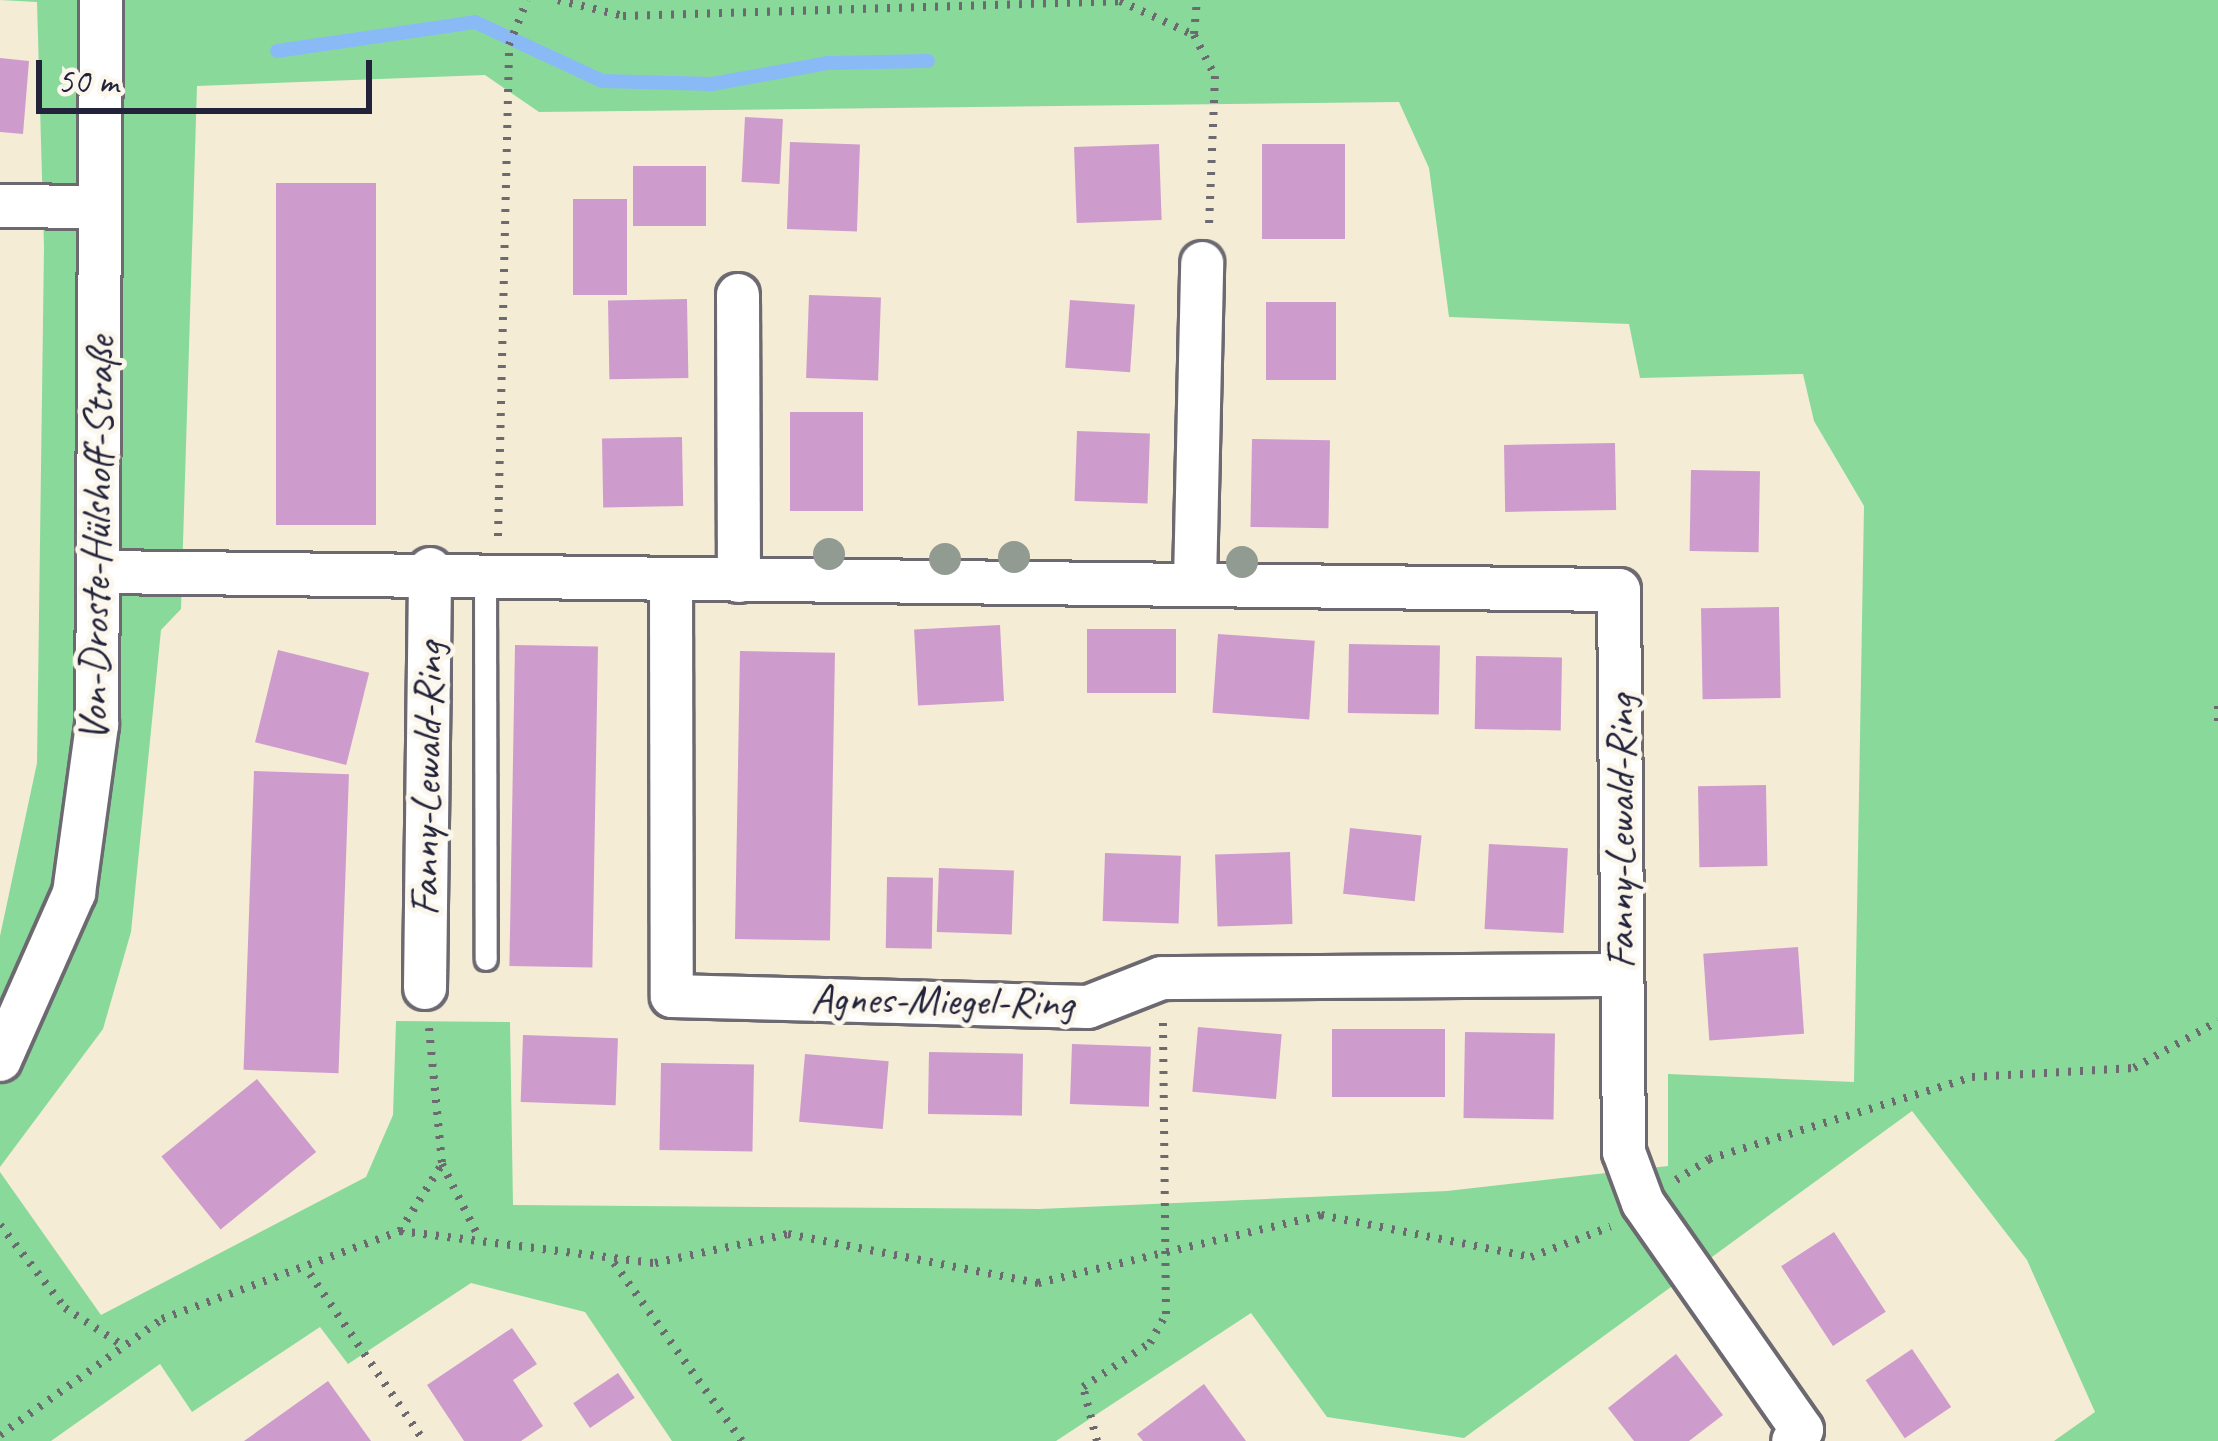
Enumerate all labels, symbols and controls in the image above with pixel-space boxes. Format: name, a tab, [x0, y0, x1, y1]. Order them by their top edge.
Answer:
scale bar	[42, 36, 378, 110]
text: 50 m	[57, 58, 118, 104]
street label: Von-Droste-Hülshoff-Straße	[68, 336, 126, 742]
street label: Fanny-Lewald-Ring	[399, 642, 455, 916]
street label: Fanny-Lewald-Ring	[1596, 695, 1646, 969]
street label: Agnes-Miegel-Ring	[810, 974, 1074, 1028]

